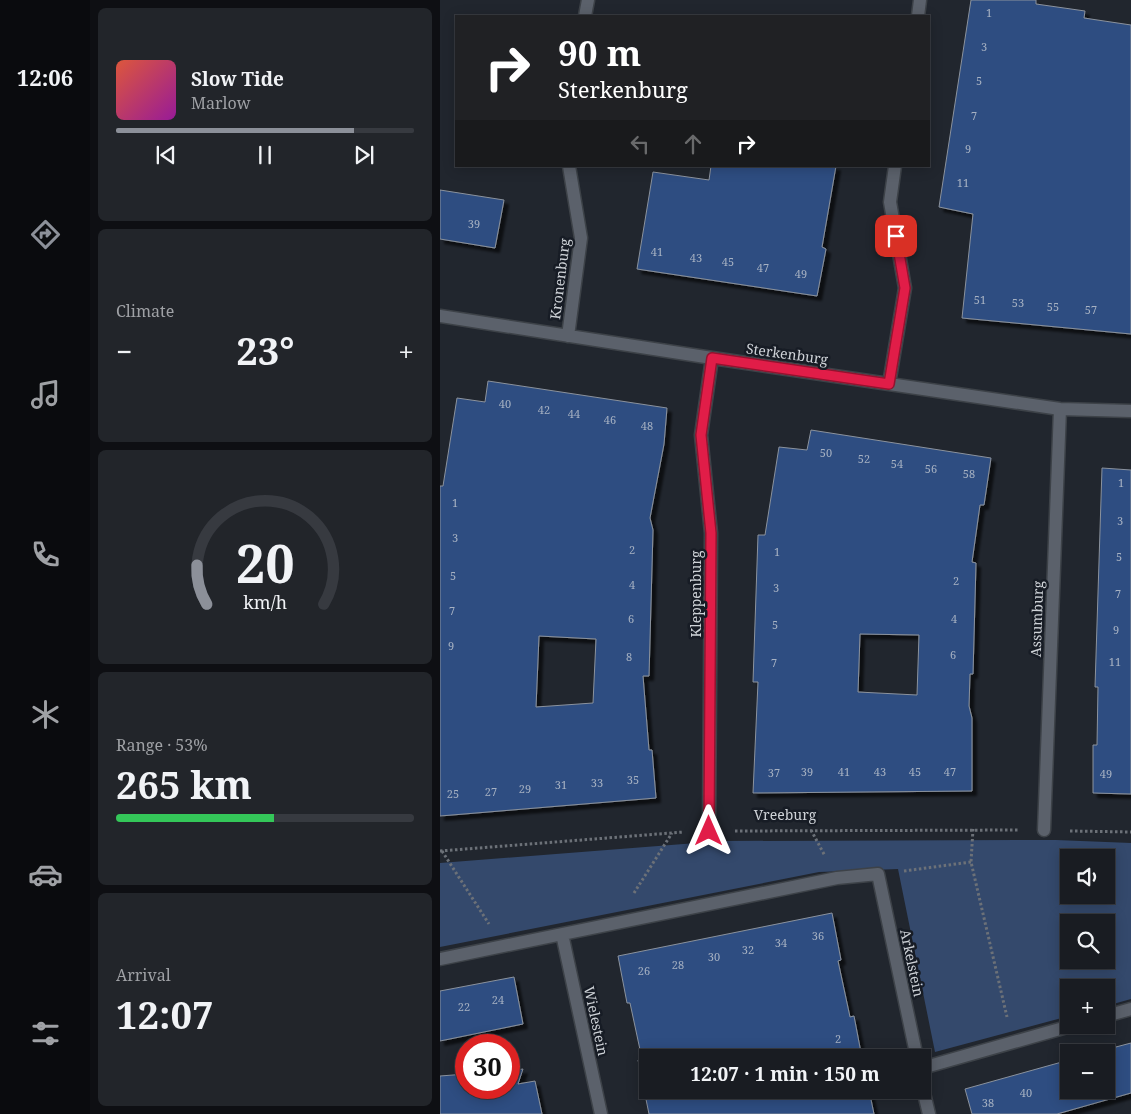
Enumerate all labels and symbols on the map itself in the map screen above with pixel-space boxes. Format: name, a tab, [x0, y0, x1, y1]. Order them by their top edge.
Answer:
house number: 1	[986, 5, 992, 20]
house number: 3	[981, 39, 987, 54]
house number: 5	[976, 73, 982, 88]
house number: 7	[971, 108, 977, 123]
house number: 9	[965, 141, 971, 156]
house number: 11	[957, 175, 969, 190]
pin	[875, 215, 917, 257]
house number: 39	[468, 216, 480, 231]
street label: Kronenburg	[545, 237, 574, 321]
house number: 41	[651, 244, 663, 259]
house number: 43	[690, 250, 702, 265]
house number: 45	[722, 254, 734, 269]
house number: 47	[757, 260, 769, 275]
house number: 49	[795, 266, 807, 281]
house number: 51	[974, 292, 986, 307]
house number: 53	[1012, 295, 1024, 310]
house number: 55	[1047, 299, 1059, 314]
house number: 57	[1085, 302, 1097, 317]
street label: Sterkenburg	[745, 338, 830, 369]
house number: 40	[499, 396, 511, 411]
house number: 42	[538, 402, 550, 417]
house number: 44	[568, 406, 580, 421]
house number: 46	[604, 412, 616, 427]
house number: 48	[641, 418, 653, 433]
house number: 50	[820, 445, 832, 460]
house number: 52	[858, 451, 870, 466]
house number: 54	[891, 456, 903, 471]
house number: 56	[925, 461, 937, 476]
house number: 58	[963, 466, 975, 481]
house number: 1	[1118, 475, 1124, 490]
house number: 1	[452, 495, 458, 510]
house number: 3	[1117, 513, 1123, 528]
house number: 3	[452, 530, 458, 545]
house number: 2	[629, 542, 635, 557]
house number: 1	[774, 544, 780, 559]
house number: 5	[1116, 549, 1122, 564]
street label: Kleppenburg	[686, 550, 705, 637]
house number: 5	[450, 568, 456, 583]
house number: 2	[953, 573, 959, 588]
house number: 4	[629, 577, 635, 592]
house number: 3	[773, 580, 779, 595]
street label: Assumburg	[1026, 580, 1047, 657]
house number: 7	[1115, 586, 1121, 601]
house number: 7	[449, 603, 455, 618]
house number: 6	[628, 611, 634, 626]
house number: 4	[951, 611, 957, 626]
house number: 5	[772, 617, 778, 632]
house number: 9	[1113, 622, 1119, 637]
house number: 9	[448, 638, 454, 653]
house number: 6	[950, 647, 956, 662]
house number: 8	[626, 649, 632, 664]
house number: 11	[1109, 654, 1121, 669]
house number: 7	[771, 655, 777, 670]
house number: 39	[801, 764, 813, 779]
house number: 41	[838, 764, 850, 779]
house number: 43	[874, 764, 886, 779]
house number: 45	[909, 764, 921, 779]
house number: 47	[944, 764, 956, 779]
house number: 37	[768, 765, 780, 780]
house number: 49	[1100, 766, 1112, 781]
house number: 35	[627, 772, 639, 787]
house number: 33	[591, 775, 603, 790]
house number: 31	[555, 777, 567, 792]
house number: 29	[519, 781, 531, 796]
house number: 27	[485, 784, 497, 799]
house number: 25	[447, 786, 459, 801]
position arrow	[682, 804, 734, 856]
street label: Vreeburg	[754, 805, 817, 824]
street label: Arkelstein	[896, 927, 929, 998]
house number: 36	[812, 928, 824, 943]
house number: 34	[775, 935, 787, 950]
house number: 32	[742, 942, 754, 957]
house number: 30	[708, 949, 720, 964]
house number: 28	[672, 957, 684, 972]
house number: 26	[638, 963, 650, 978]
street label: Wielestein	[580, 984, 613, 1057]
house number: 24	[492, 992, 504, 1007]
house number: 22	[458, 999, 470, 1014]
house number: 2	[835, 1031, 841, 1046]
speed limit sign: 30	[455, 1034, 520, 1099]
house number: 40	[1020, 1085, 1032, 1100]
house number: 38	[982, 1095, 994, 1110]

